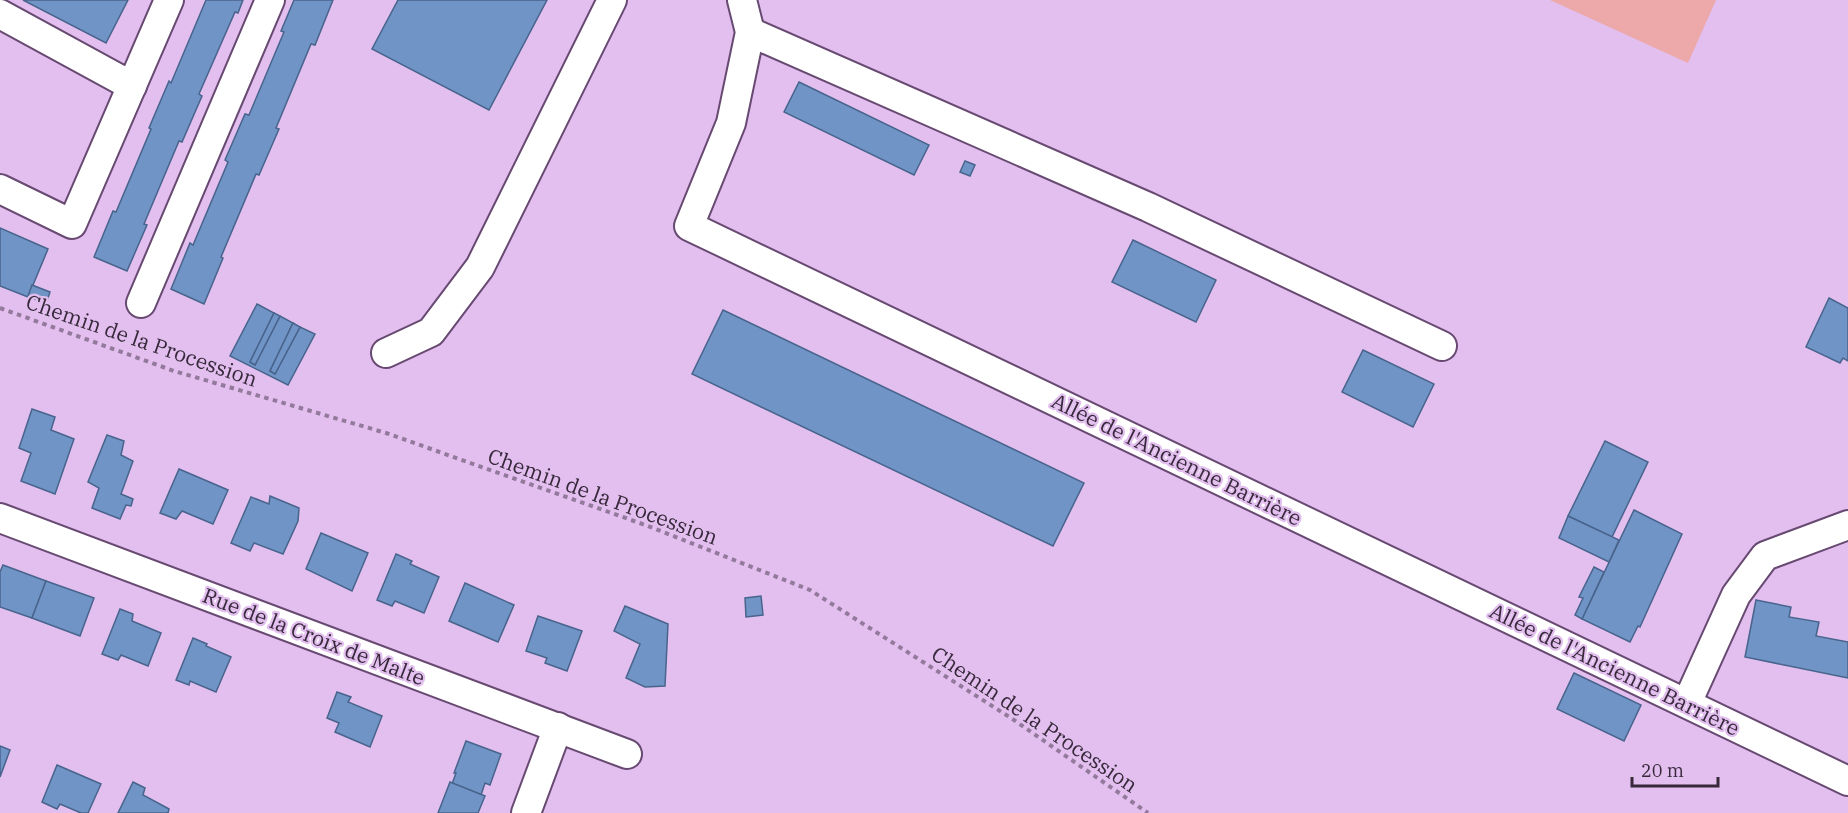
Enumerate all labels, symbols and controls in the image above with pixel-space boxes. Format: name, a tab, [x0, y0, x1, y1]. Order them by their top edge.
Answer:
street label: Chemin de la Procession	[23, 287, 261, 393]
street label: Allée de l'Ancienne Barrière	[1047, 386, 1307, 532]
street label: Chemin de la Procession	[484, 441, 722, 551]
street label: Rue de la Croix de Malte	[199, 581, 429, 691]
street label: Allée de l'Ancienne Barrière	[1485, 596, 1745, 742]
street label: Chemin de la Procession	[927, 639, 1143, 799]
scale bar	[1632, 750, 1718, 788]
text: 20 m	[1641, 759, 1684, 782]

